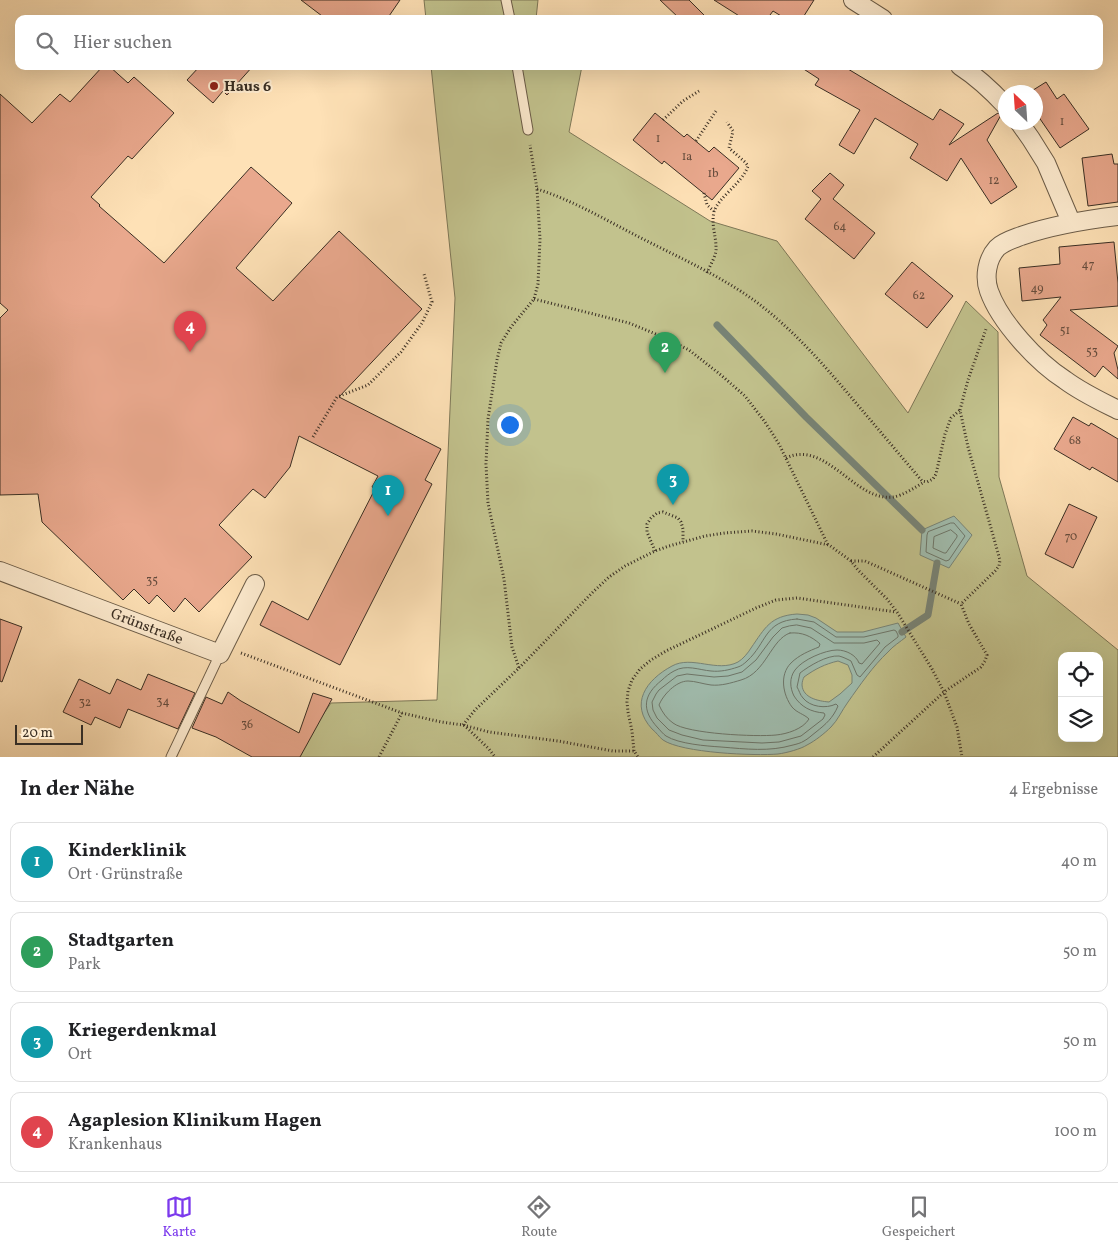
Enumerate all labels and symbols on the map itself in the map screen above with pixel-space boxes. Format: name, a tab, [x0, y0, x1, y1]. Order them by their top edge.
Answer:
place label: Haus 6	[224, 77, 271, 98]
marker: Haus 6	[208, 80, 220, 92]
north arrow	[998, 85, 1043, 130]
house number: 1	[1060, 114, 1064, 130]
house number: 1	[656, 131, 660, 147]
house number: 1a	[682, 149, 692, 165]
house number: 1b	[707, 166, 719, 182]
house number: 12	[988, 173, 1000, 189]
house number: 64	[834, 219, 846, 235]
house number: 47	[1082, 257, 1095, 273]
house number: 49	[1030, 281, 1044, 297]
house number: 62	[913, 288, 925, 304]
pin: 4	[174, 311, 206, 352]
house number: 51	[1060, 323, 1070, 339]
pin: 2	[649, 332, 681, 373]
house number: 53	[1086, 344, 1098, 360]
your location	[497, 412, 523, 438]
house number: 68	[1069, 433, 1081, 449]
pin: 3	[657, 464, 689, 505]
pin: 1	[372, 475, 404, 516]
house number: 70	[1065, 529, 1077, 545]
house number: 35	[146, 573, 158, 589]
street label: Grünstraße	[107, 604, 186, 651]
house number: 34	[156, 694, 170, 710]
house number: 32	[79, 695, 91, 711]
house number: 36	[241, 717, 253, 733]
scale bar	[15, 722, 82, 745]

